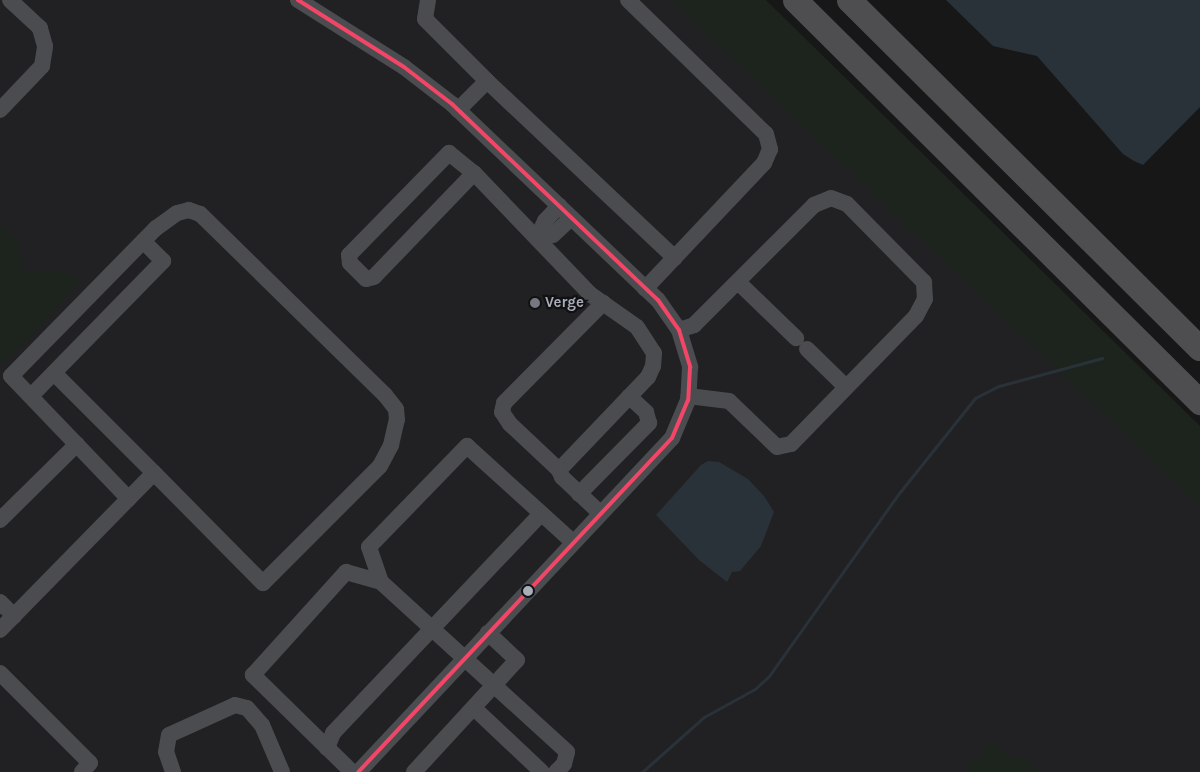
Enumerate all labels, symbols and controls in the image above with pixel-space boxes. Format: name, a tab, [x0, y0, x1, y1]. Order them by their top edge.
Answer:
place label: Verge	[545, 294, 584, 312]
marker: Verge	[529, 297, 541, 309]
unlabelled marker	[523, 586, 533, 596]

